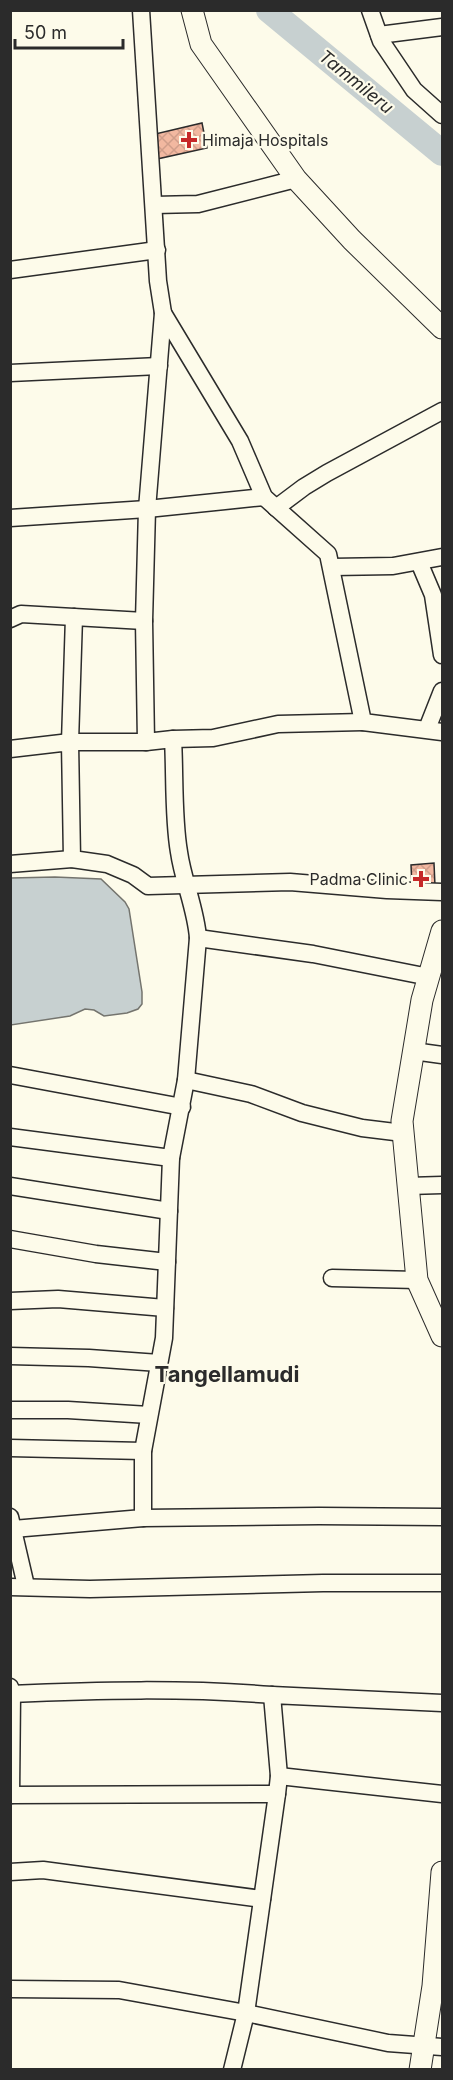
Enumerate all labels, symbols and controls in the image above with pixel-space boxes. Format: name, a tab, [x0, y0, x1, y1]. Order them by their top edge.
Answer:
scale bar	[15, 12, 123, 50]
text: 50 m	[24, 22, 67, 43]
water label: Tammileru	[315, 45, 398, 118]
place label: Himaja Hospitals	[202, 130, 328, 150]
marker: Himaja Hospitals	[180, 131, 198, 149]
place label: Padma Clinic	[310, 869, 408, 889]
marker: Padma Clinic	[412, 870, 430, 888]
district label: Tangellamudi	[155, 1361, 299, 1387]

